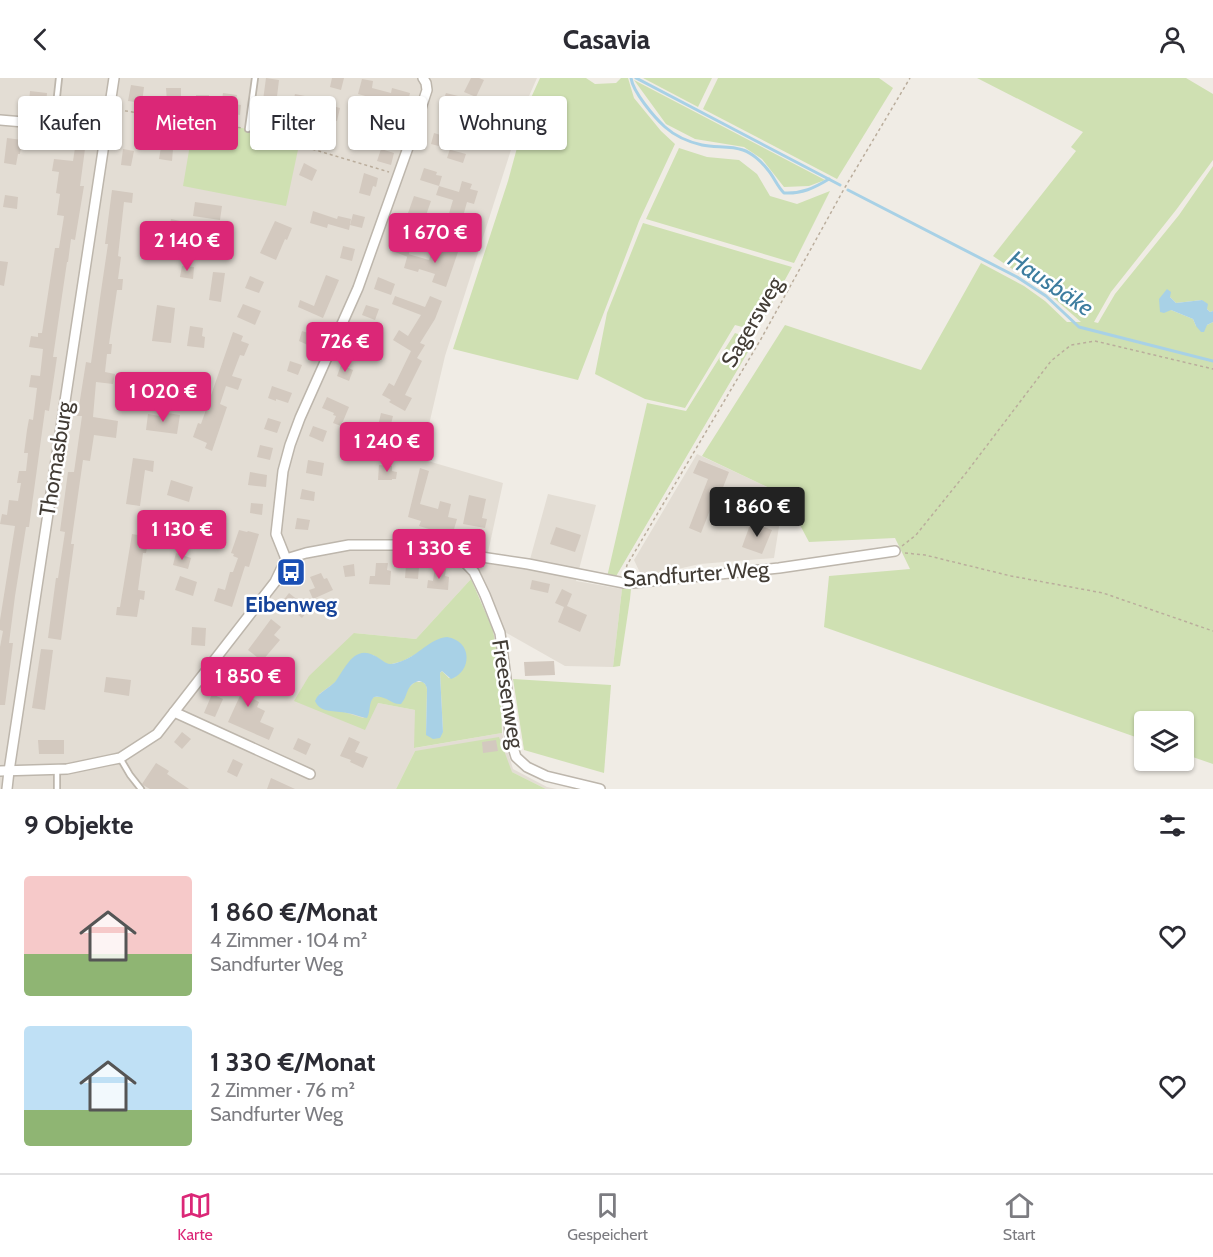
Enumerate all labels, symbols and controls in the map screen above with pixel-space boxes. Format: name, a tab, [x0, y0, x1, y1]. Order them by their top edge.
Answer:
icon: back	[24, 23, 57, 56]
text: Casavia	[563, 23, 650, 56]
icon: person	[1156, 23, 1189, 56]
chip: Kaufen	[18, 96, 122, 150]
chip: Mieten	[134, 96, 238, 150]
chip: Filter	[250, 96, 336, 150]
chip: Neu	[348, 96, 427, 150]
chip: Wohnung	[439, 96, 567, 150]
pin: 1 670 €	[380, 213, 490, 264]
text: 1 670 €	[403, 220, 467, 244]
pin: 2 140 €	[132, 221, 242, 272]
text: 2 140 €	[154, 228, 220, 252]
water label: Hausbäke	[1003, 244, 1099, 322]
street label: Sagersweg	[715, 271, 789, 372]
pin: 726 €	[303, 322, 387, 373]
text: 726 €	[320, 329, 370, 353]
pin: 1 020 €	[108, 372, 218, 423]
text: 1 020 €	[129, 379, 197, 403]
street label: Thomasburg	[34, 399, 79, 518]
pin: 1 240 €	[332, 422, 442, 473]
text: 1 240 €	[354, 429, 420, 453]
pin: 1 860 €	[702, 487, 812, 538]
text: 1 860 €	[724, 494, 790, 518]
pin: 1 130 €	[127, 510, 237, 561]
text: 1 130 €	[151, 517, 213, 541]
pin: 1 330 €	[384, 529, 494, 580]
text: 1 330 €	[407, 536, 471, 560]
street label: Sandfurter Weg	[622, 555, 771, 593]
bus stop icon: Eibenweg	[275, 556, 307, 588]
place label: Eibenweg	[245, 591, 337, 618]
street label: Freesenweg	[486, 637, 530, 752]
pin: 1 850 €	[193, 657, 303, 708]
text: 1 850 €	[215, 664, 281, 688]
map controls	[1134, 711, 1194, 771]
button: layers	[1134, 711, 1194, 771]
text: 9 Objekte	[24, 809, 133, 841]
icon: filters	[1156, 809, 1189, 842]
text: 1 860 €/Monat	[210, 896, 378, 928]
icon: home	[72, 900, 144, 972]
icon: heart	[1156, 920, 1189, 953]
text: 4 Zimmer · 104 m²	[210, 928, 367, 952]
text: Sandfurter Weg	[210, 952, 343, 976]
text: 1 330 €/Monat	[210, 1046, 375, 1078]
icon: home	[72, 1050, 144, 1122]
icon: heart	[1156, 1070, 1189, 1103]
text: 2 Zimmer · 76 m²	[210, 1078, 355, 1102]
text: Sandfurter Weg	[210, 1102, 343, 1126]
tab: Karte	[177, 1189, 213, 1244]
tab: Gespeichert	[567, 1189, 648, 1244]
tab: Start	[1003, 1189, 1036, 1244]

